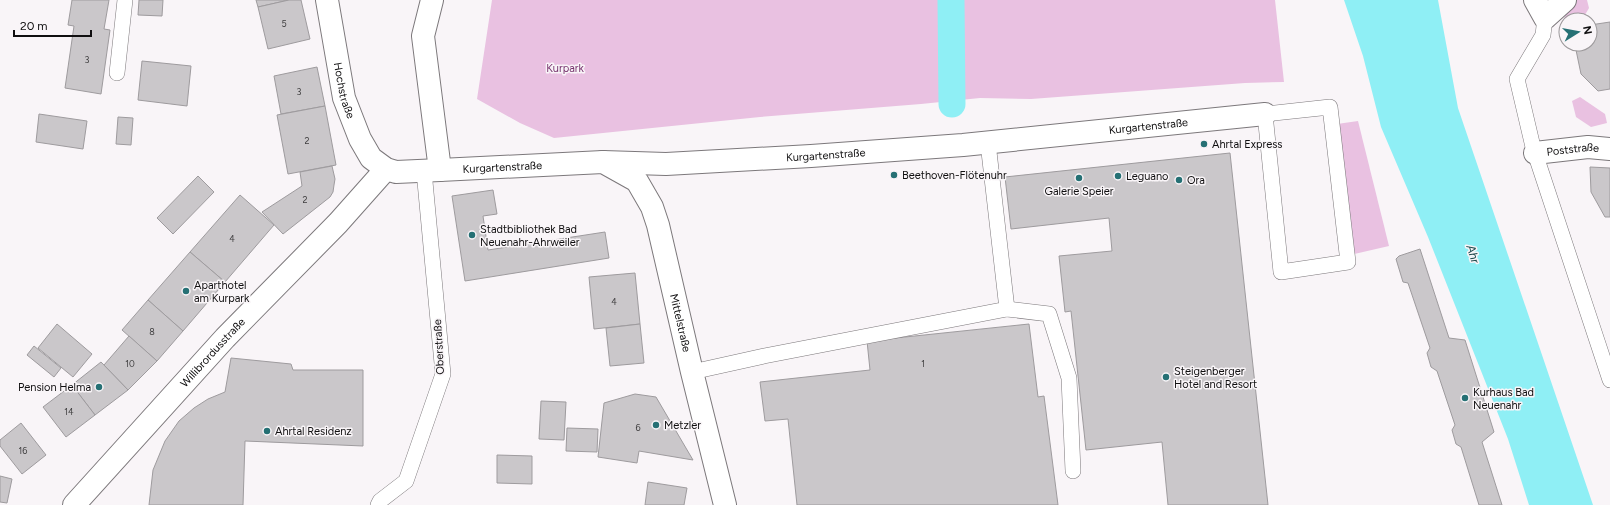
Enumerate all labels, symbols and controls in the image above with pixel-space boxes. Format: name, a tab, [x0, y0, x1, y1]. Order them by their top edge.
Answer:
scale bar	[14, 12, 91, 38]
north arrow	[1558, 12, 1598, 52]
house number: 5	[281, 18, 287, 29]
text: 20 m	[20, 19, 48, 33]
text: N	[1580, 25, 1595, 36]
house number: 3	[85, 54, 90, 65]
street label: Hochstraße	[331, 61, 358, 120]
park label: Kurpark	[546, 62, 585, 75]
house number: 3	[297, 86, 302, 97]
street label: Kurgartenstraße	[1108, 115, 1189, 136]
house number: 2	[304, 135, 310, 146]
place label: Ahrtal Express	[1212, 138, 1282, 151]
marker: Ahrtal Express	[1199, 139, 1209, 149]
street label: Poststraße	[1546, 140, 1600, 158]
street label: Kurgartenstraße	[786, 146, 866, 164]
street label: Kurgartenstraße	[462, 158, 542, 175]
place label: Beethoven-Flötenuhr	[902, 169, 1007, 182]
marker: Beethoven-Flötenuhr	[889, 170, 899, 180]
place label: Leguano	[1126, 170, 1168, 183]
marker: Leguano	[1113, 171, 1123, 181]
marker: Galerie Speier	[1074, 173, 1084, 183]
place label: Ora	[1187, 174, 1205, 187]
marker: Ora	[1174, 175, 1184, 185]
place label: Galerie Speier	[1045, 185, 1114, 198]
house number: 2	[302, 194, 308, 205]
place label: Stadtbibliothek Bad Neuenahr-Ahrweiler	[480, 223, 580, 249]
marker: Stadtbibliothek Bad Neuenahr-Ahrweiler	[467, 230, 477, 240]
house number: 4	[229, 233, 235, 244]
water label: Ahr	[1463, 242, 1483, 266]
place label: Aparthotel am Kurpark	[194, 279, 250, 305]
marker: Aparthotel am Kurpark	[181, 286, 191, 296]
street label: Mittelstraße	[668, 292, 694, 353]
house number: 4	[611, 296, 617, 307]
street label: Willibrordusstraße	[177, 315, 248, 390]
street label: Oberstraße	[431, 319, 447, 375]
house number: 8	[149, 326, 155, 337]
house number: 10	[125, 358, 135, 369]
house number: 1	[921, 358, 925, 369]
place label: Steigenberger Hotel and Resort	[1174, 365, 1257, 391]
marker: Steigenberger Hotel and Resort	[1161, 372, 1171, 382]
place label: Pension Helma	[18, 381, 91, 394]
marker: Pension Helma	[94, 382, 104, 392]
place label: Kurhaus Bad Neuenahr	[1473, 386, 1534, 412]
marker: Kurhaus Bad Neuenahr	[1460, 393, 1470, 403]
house number: 14	[64, 406, 74, 417]
place label: Metzler	[664, 419, 701, 432]
marker: Metzler	[651, 420, 661, 430]
house number: 6	[635, 422, 641, 433]
place label: Ahrtal Residenz	[275, 425, 352, 438]
marker: Ahrtal Residenz	[262, 426, 272, 436]
house number: 16	[19, 445, 27, 456]

